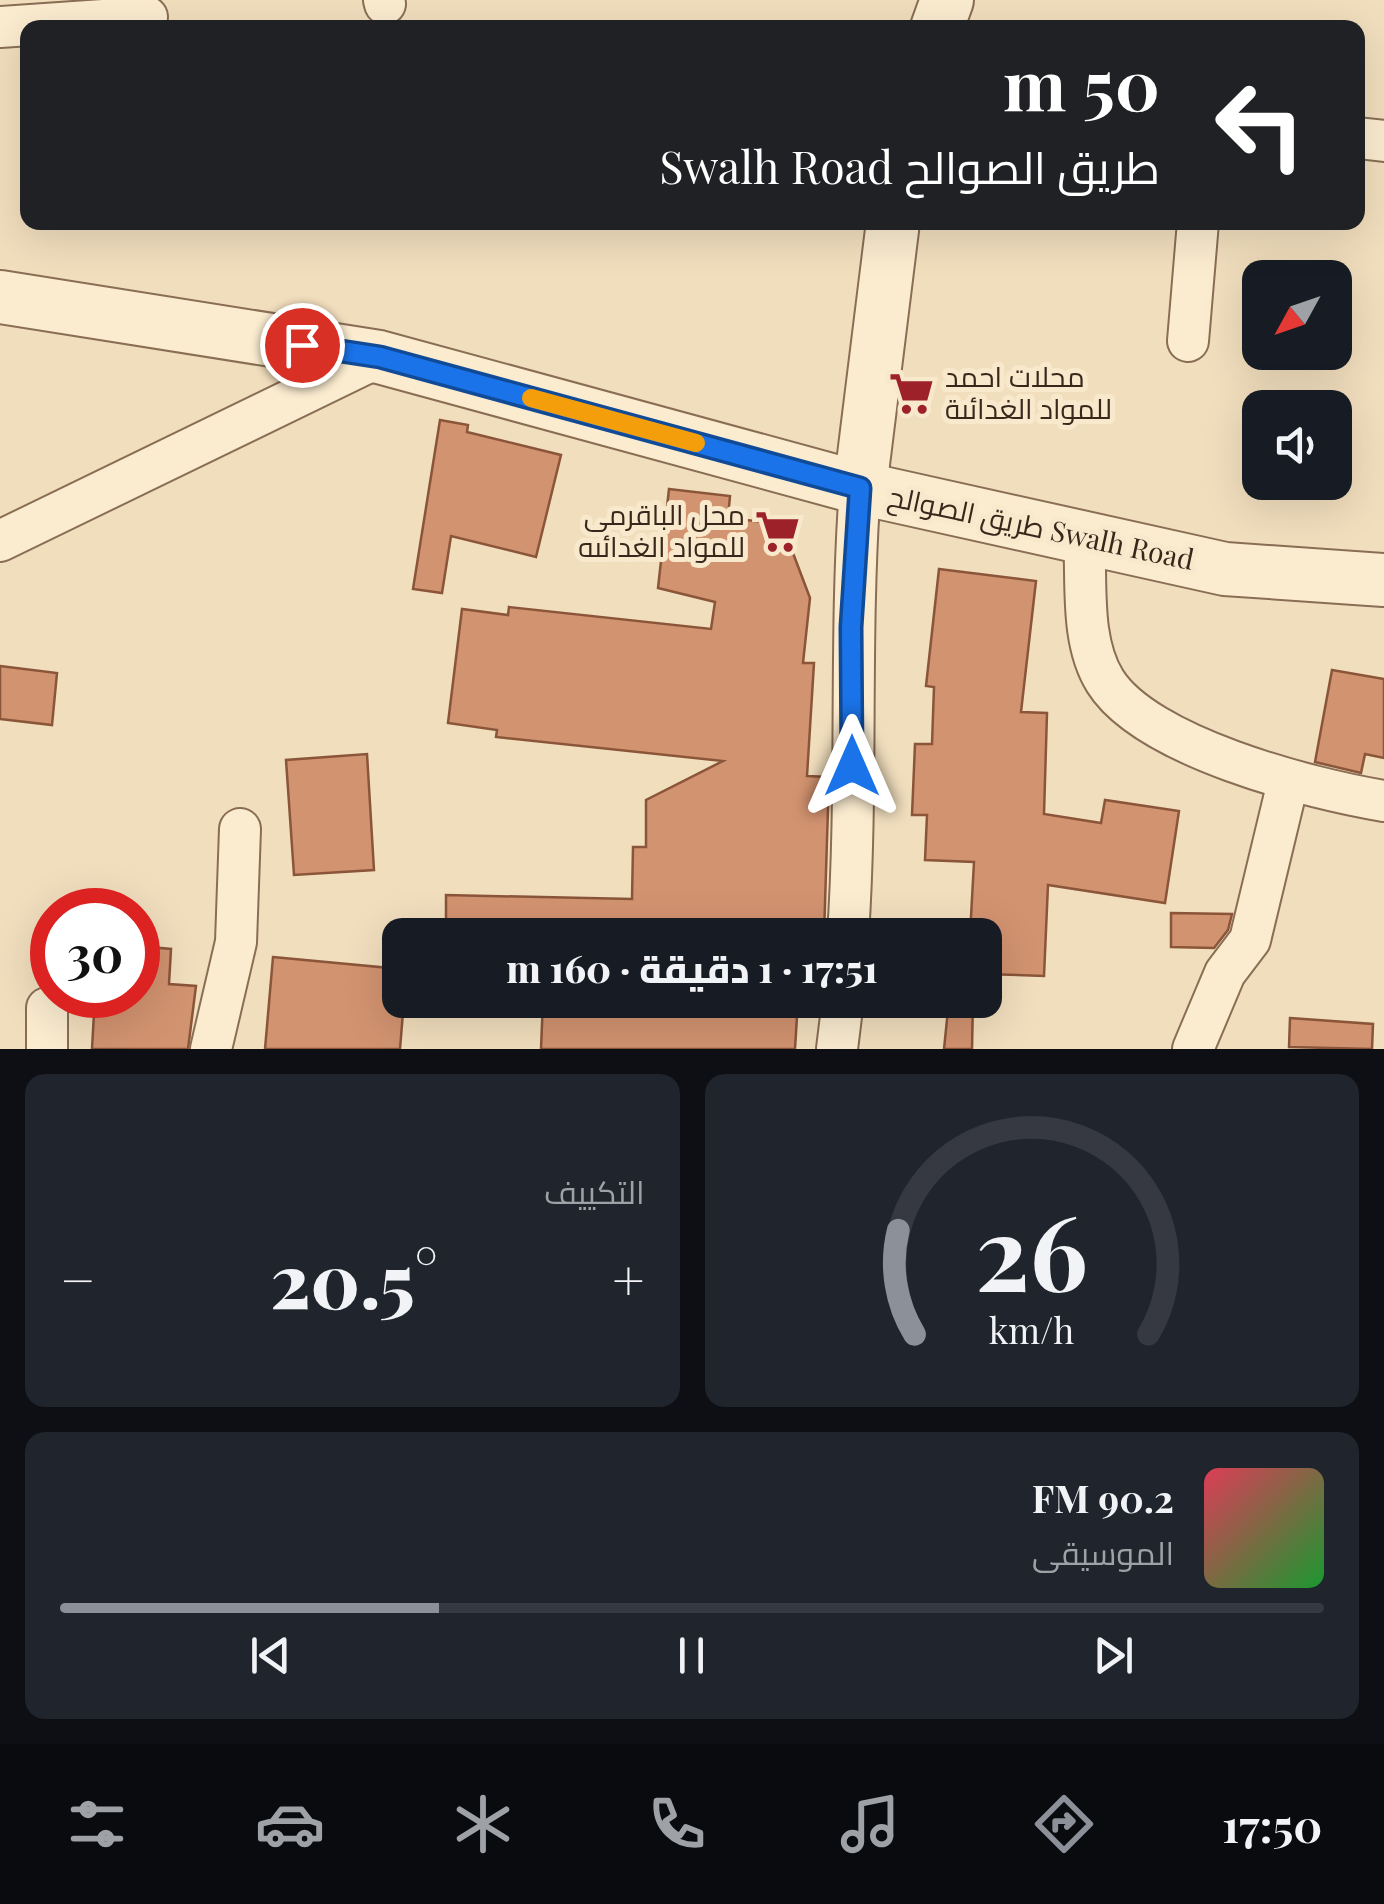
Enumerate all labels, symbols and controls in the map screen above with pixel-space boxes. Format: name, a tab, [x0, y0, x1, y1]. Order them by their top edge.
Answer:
text: 50 m	[1003, 35, 1160, 129]
icon: left	[1195, 60, 1325, 190]
text: طريق الصوالح Swalh Road	[659, 135, 1160, 195]
north arrow	[1242, 260, 1352, 370]
map controls	[1242, 260, 1352, 500]
pin	[260, 303, 345, 388]
icon: arrive	[275, 318, 330, 373]
place label: محلات احمد للمواد الغدائىة	[945, 357, 1112, 426]
supermarket icon: محلات احمد للمواد الغدائىة	[888, 369, 936, 417]
button: sound	[1242, 390, 1352, 500]
street label: طريق الصوالح Swalh Road	[885, 476, 1198, 579]
place label: محل الباقرمى للمواد الغدائىه	[578, 495, 745, 564]
supermarket icon: محل الباقرمى للمواد الغدائىه	[754, 507, 802, 555]
position arrow	[800, 714, 904, 818]
speed limit sign: 30	[30, 888, 160, 1018]
text: 17:51 · 1 دقيقة · 160 m	[506, 942, 878, 993]
text: التكييف	[544, 1169, 645, 1212]
text: 26	[975, 1179, 1088, 1318]
text: 20.5°	[270, 1228, 438, 1328]
text: −	[60, 1241, 96, 1315]
text: +	[612, 1241, 644, 1315]
text: km/h	[989, 1305, 1075, 1353]
text: 90.2 FM	[1032, 1472, 1174, 1523]
text: الموسيقى	[1032, 1530, 1174, 1573]
icon: previous	[243, 1628, 298, 1683]
icon: pause	[664, 1628, 719, 1683]
icon: next	[1086, 1628, 1141, 1683]
icon: filters	[62, 1789, 132, 1859]
icon: car	[255, 1789, 325, 1859]
icon: climate	[448, 1789, 518, 1859]
icon: phone	[642, 1789, 712, 1859]
icon: music	[835, 1789, 905, 1859]
icon: directions	[1029, 1789, 1099, 1859]
text: 17:50	[1222, 1794, 1322, 1854]

